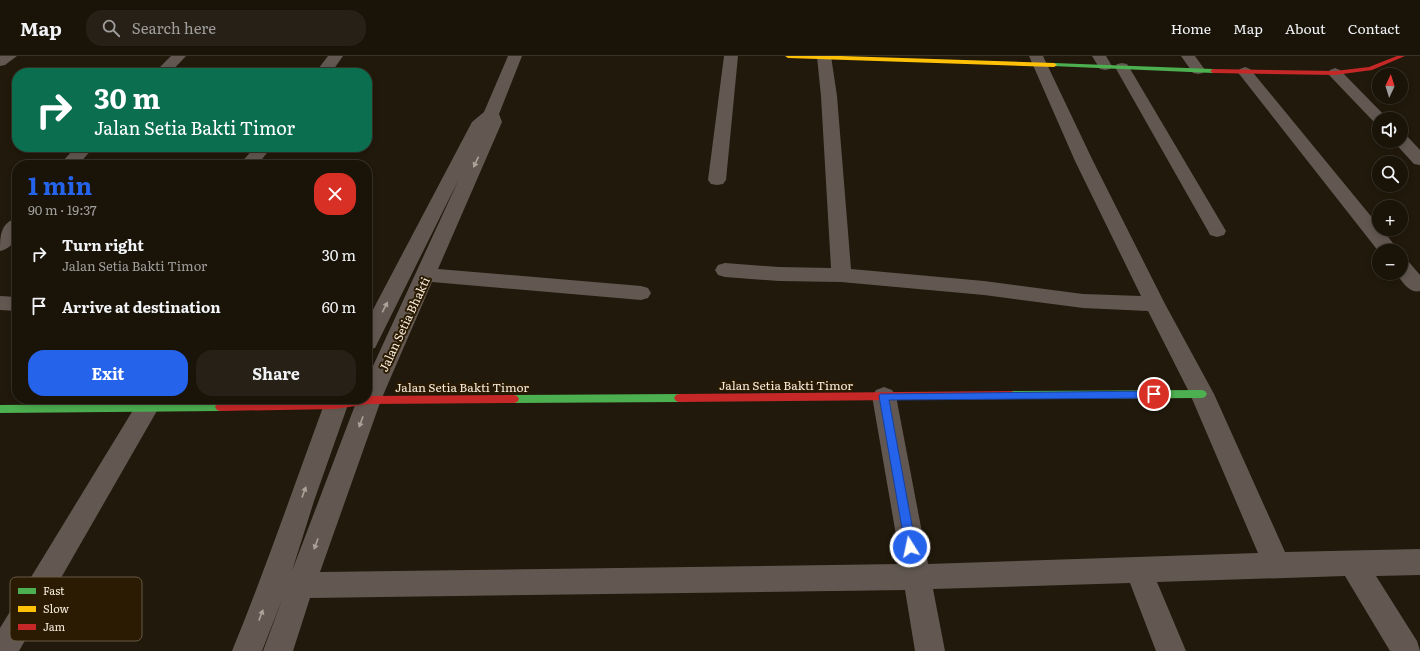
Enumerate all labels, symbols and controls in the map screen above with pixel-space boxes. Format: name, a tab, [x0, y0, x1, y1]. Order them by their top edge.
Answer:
search box	[86, 10, 366, 46]
text: Map	[20, 14, 62, 42]
text: Search here	[132, 16, 216, 39]
icon: search	[100, 17, 122, 39]
text: Home	[1171, 18, 1211, 38]
text: Map	[1233, 18, 1263, 38]
text: About	[1285, 18, 1326, 38]
text: Contact	[1348, 18, 1400, 38]
north arrow	[1372, 68, 1408, 104]
map controls	[1372, 68, 1408, 280]
text: 30 m	[94, 76, 160, 118]
icon: right	[28, 84, 80, 136]
button: sound	[1372, 112, 1408, 148]
text: Jalan Setia Bakti Timor	[94, 114, 295, 141]
button: search	[1372, 156, 1408, 192]
one-way arrow	[473, 157, 479, 168]
text: 1 min	[28, 167, 92, 202]
button: close	[314, 173, 356, 215]
text: 90 m · 19:37	[28, 200, 97, 219]
button: +	[1372, 200, 1408, 236]
text: Turn right	[62, 233, 144, 256]
icon: right	[28, 243, 50, 265]
text: 30 m	[322, 243, 356, 266]
button: −	[1372, 244, 1408, 280]
text: Jalan Setia Bakti Timor	[62, 256, 207, 275]
street label: Jalan Setia Bhakti	[374, 274, 434, 374]
icon: arrive	[28, 295, 50, 317]
text: Arrive at destination	[62, 295, 221, 318]
text: 60 m	[322, 295, 356, 318]
one-way arrow	[381, 301, 388, 313]
button: Exit	[28, 350, 188, 396]
button: Share	[196, 350, 356, 396]
street label: Jalan Setia Bakti Timor	[719, 376, 853, 394]
pin	[1137, 377, 1171, 411]
street label: Jalan Setia Bakti Timor	[395, 378, 529, 396]
icon: arrive	[1143, 383, 1165, 405]
one-way arrow	[358, 416, 364, 428]
one-way arrow	[301, 486, 307, 498]
position arrow	[889, 526, 931, 568]
one-way arrow	[313, 538, 319, 550]
legend	[10, 577, 142, 641]
text: Fast	[43, 582, 65, 598]
text: Slow	[43, 600, 69, 616]
one-way arrow	[259, 608, 265, 620]
text: Jam	[43, 618, 66, 634]

